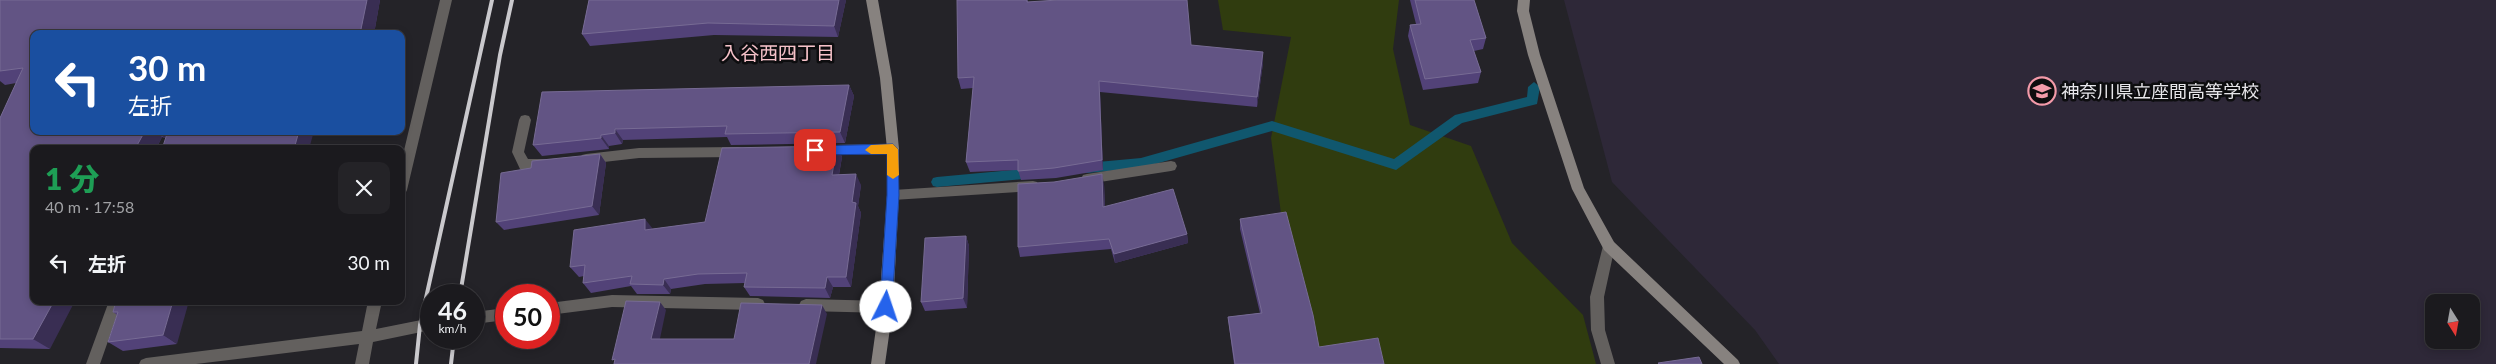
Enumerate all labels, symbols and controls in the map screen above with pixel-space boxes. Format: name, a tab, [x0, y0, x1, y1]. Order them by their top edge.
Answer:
district label: 入谷西四丁目	[721, 41, 835, 64]
text: 30 m	[128, 46, 206, 88]
icon: left	[45, 50, 110, 115]
school or university icon: 神奈川県立座間高等学校	[2027, 76, 2057, 106]
place label: 神奈川県立座間高等学校	[2061, 80, 2259, 102]
text: 左折	[128, 92, 172, 119]
pin	[794, 129, 836, 171]
icon: arrive	[801, 136, 829, 164]
text: 1 分	[45, 160, 99, 196]
button: close	[338, 162, 390, 214]
text: 40 m · 17:58	[45, 197, 134, 216]
icon: left	[45, 249, 73, 277]
text: 30 m	[347, 251, 390, 274]
text: 左折	[88, 252, 126, 275]
position arrow	[859, 280, 911, 332]
speed limit sign: 50	[495, 284, 560, 349]
north arrow	[2425, 294, 2480, 349]
map controls	[2425, 294, 2480, 349]
text: 46	[438, 295, 467, 325]
text: km/h	[438, 321, 467, 336]

